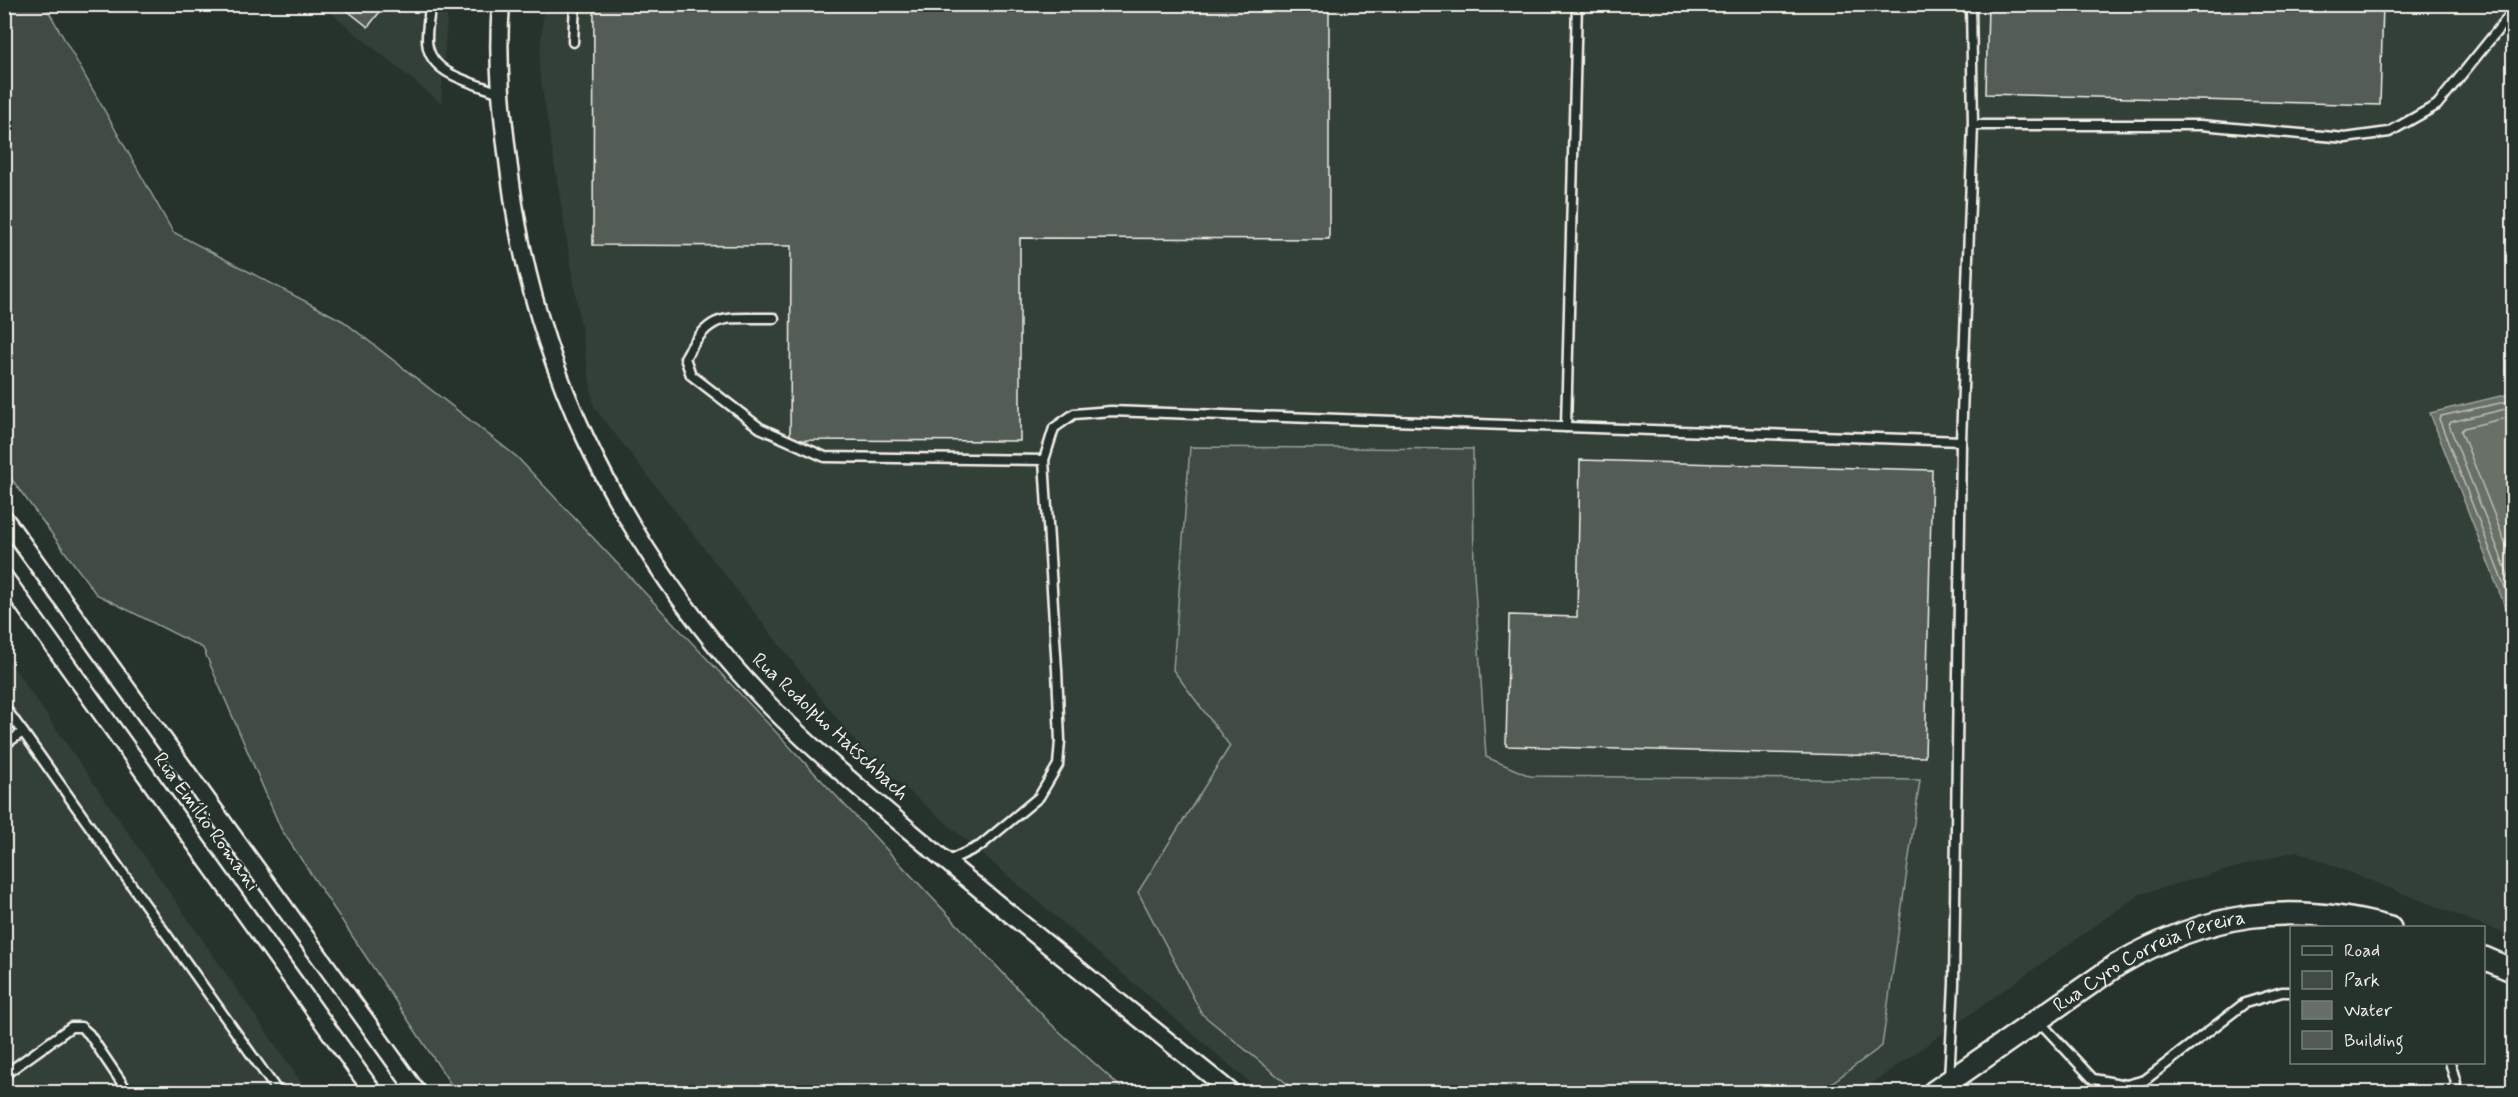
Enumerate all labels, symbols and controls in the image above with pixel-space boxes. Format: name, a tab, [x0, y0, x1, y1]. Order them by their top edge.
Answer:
street label: Rua Rodolpho Hatschbach	[746, 647, 914, 807]
street label: Rua Emílio Romani	[146, 747, 266, 897]
street label: Rua Cyro Correia Pereira	[2048, 904, 2247, 1019]
legend	[2290, 926, 2485, 1064]
text: Road	[2344, 939, 2380, 963]
text: Park	[2344, 969, 2380, 993]
text: Water	[2344, 999, 2393, 1023]
text: Building	[2344, 1029, 2404, 1055]

